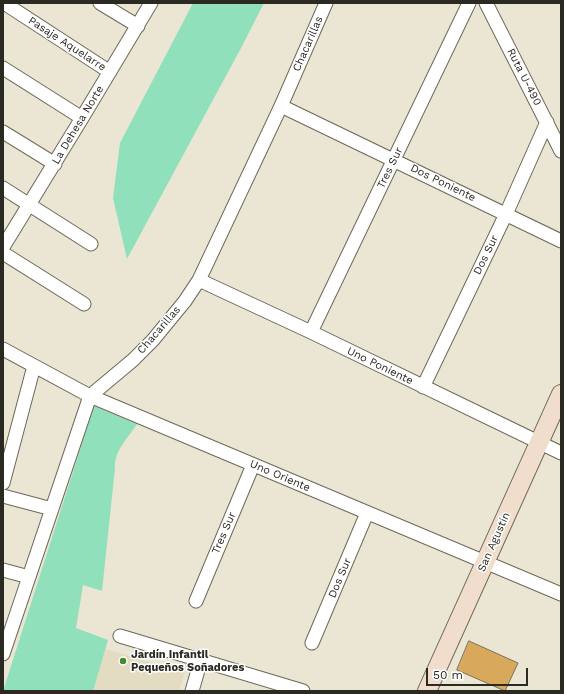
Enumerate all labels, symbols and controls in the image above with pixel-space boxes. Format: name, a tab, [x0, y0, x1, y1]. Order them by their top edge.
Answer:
street label: Pasaje Aquelarre	[26, 14, 108, 74]
street label: Chacarillas	[290, 14, 326, 74]
street label: Ruta U-490	[504, 46, 544, 108]
street label: La Dehesa Norte	[49, 83, 107, 167]
street label: Tres Sur	[374, 145, 406, 191]
street label: Dos Poniente	[408, 161, 478, 205]
street label: Dos Sur	[471, 233, 501, 277]
street label: Chacarillas	[135, 303, 183, 357]
street label: Uno Poniente	[345, 344, 415, 388]
street label: Uno Oriente	[248, 457, 312, 495]
street label: Tres Sur	[209, 510, 239, 556]
street label: San Agustín	[475, 510, 513, 574]
street label: Dos Sur	[326, 556, 354, 600]
place label: Jardín Infantil Pequeños Soñadores	[131, 648, 244, 674]
marker: Jardín Infantil Pequeños Soñadores	[118, 656, 128, 666]
scale bar	[428, 660, 530, 686]
text: 50 m	[433, 668, 463, 682]

